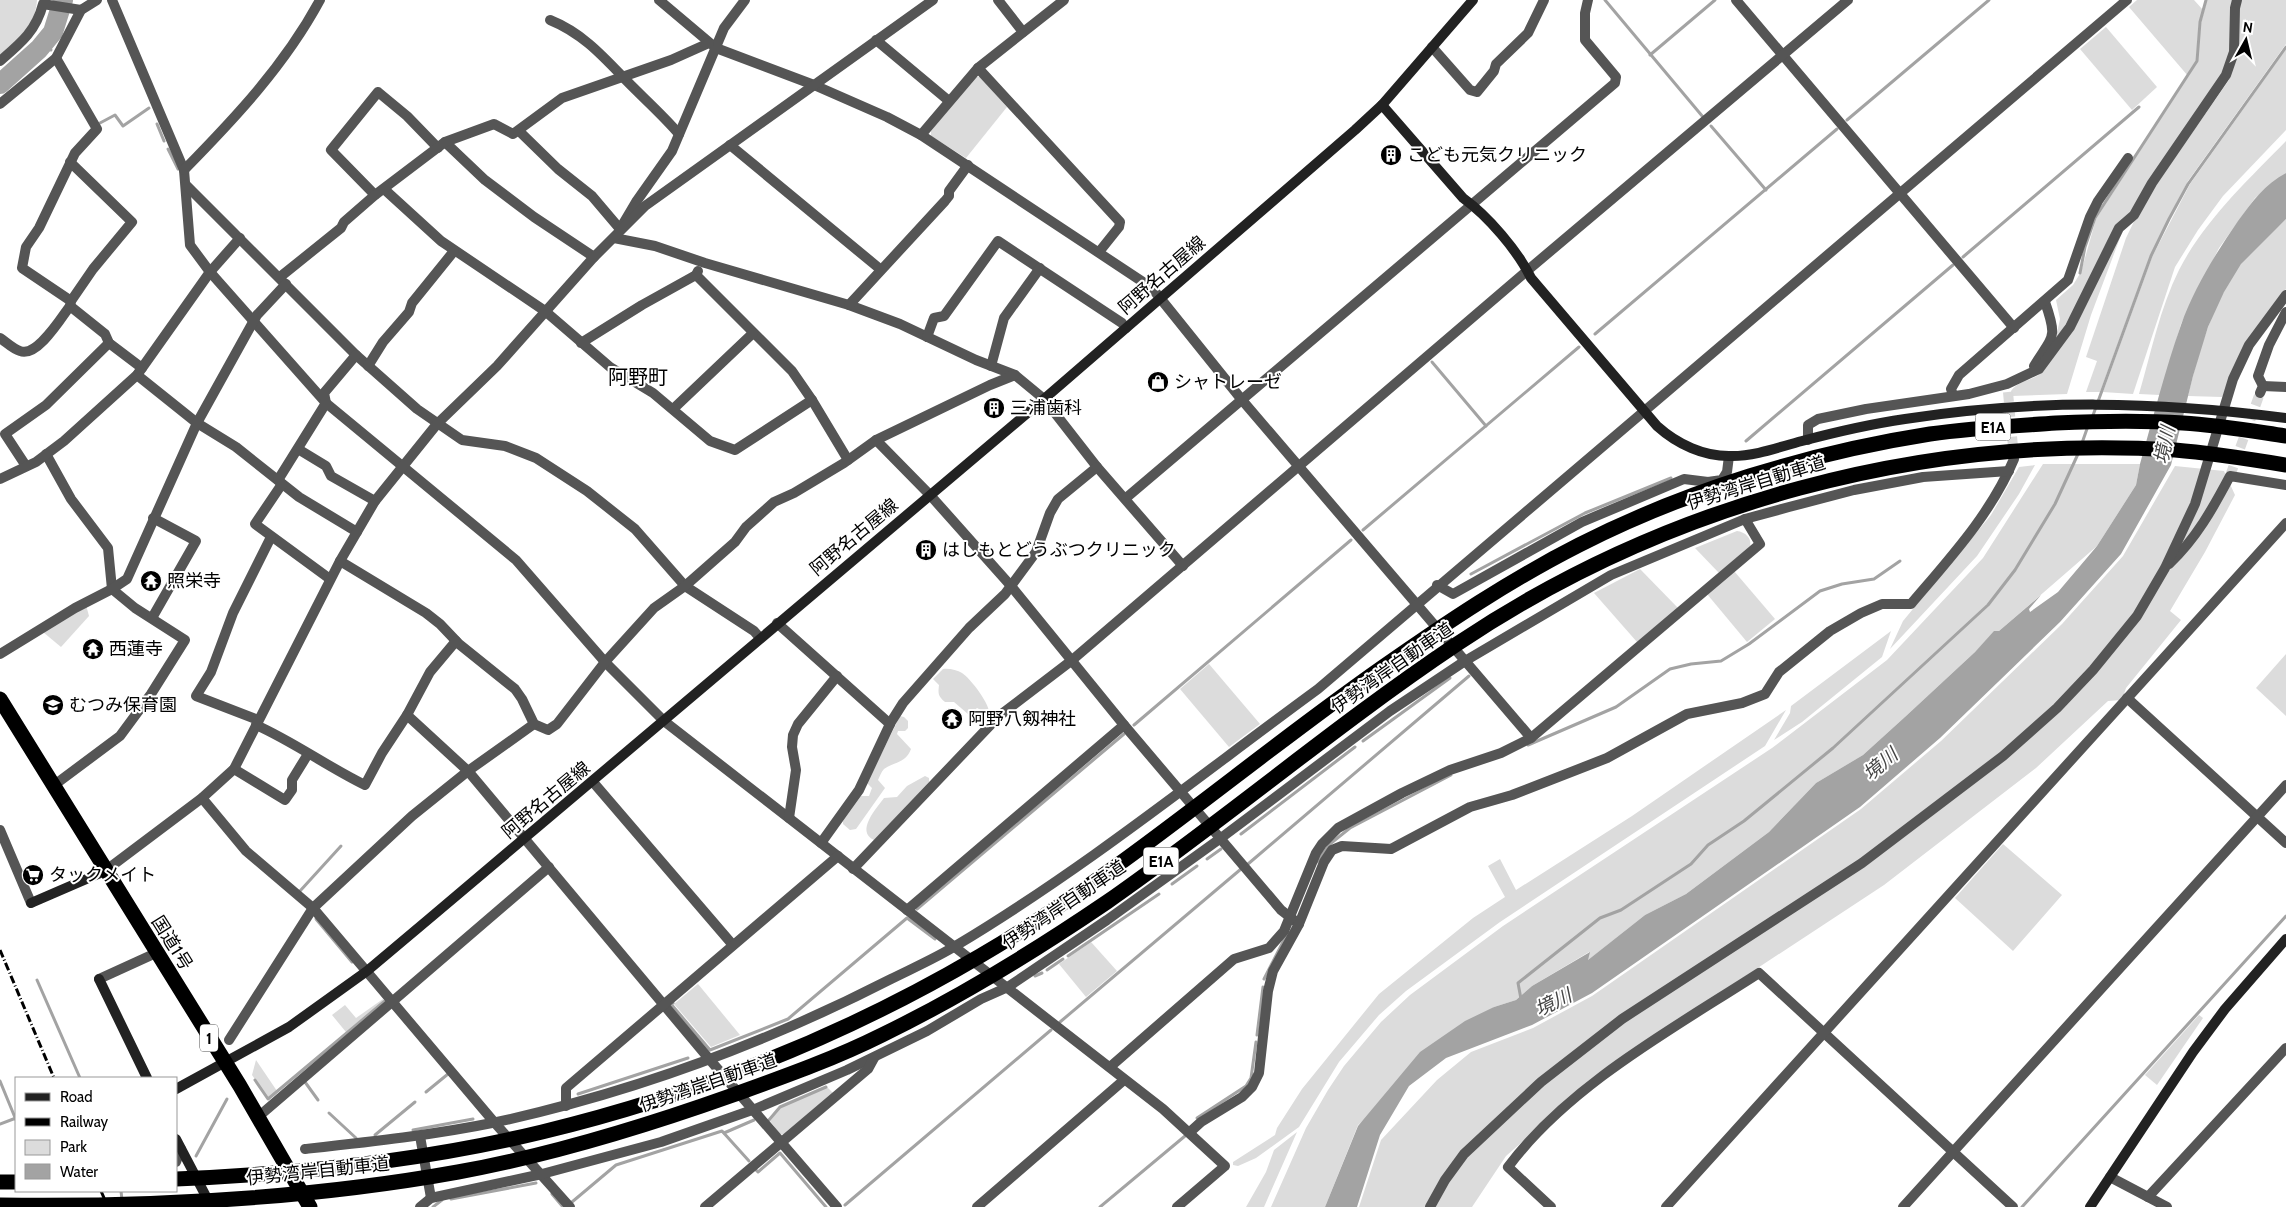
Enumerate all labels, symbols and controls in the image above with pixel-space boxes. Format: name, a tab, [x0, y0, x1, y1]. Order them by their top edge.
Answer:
north arrow	[2221, 15, 2271, 65]
text: N	[2242, 18, 2254, 37]
building icon: こども元気クリニック	[1379, 143, 1403, 167]
place label: こども元気クリニック	[1407, 144, 1587, 166]
street label: 阿野名古屋線	[1114, 231, 1210, 319]
district label: 阿野町	[608, 365, 668, 389]
shop icon: シャトレーゼ	[1146, 370, 1170, 394]
place label: シャトレーゼ	[1174, 371, 1282, 393]
building icon: 三浦歯科	[982, 396, 1006, 420]
place label: 三浦歯科	[1010, 397, 1082, 419]
road number: E1A	[1976, 414, 2010, 441]
water label: 境川	[2149, 422, 2180, 466]
street label: 伊勢湾岸自動車道	[1684, 451, 1828, 515]
street label: 阿野名古屋線	[806, 494, 902, 580]
building icon: はしもとどうぶつクリニック	[914, 538, 938, 562]
place label: はしもとどうぶつクリニック	[942, 539, 1176, 561]
temple icon: 照栄寺	[139, 569, 163, 593]
place label: 照栄寺	[167, 570, 221, 592]
street label: 伊勢湾岸自動車道	[1327, 618, 1457, 718]
temple icon: 西蓮寺	[81, 637, 105, 661]
place label: 西蓮寺	[109, 638, 163, 660]
school or university icon: むつみ保育園	[41, 693, 65, 717]
place label: むつみ保育園	[69, 694, 177, 716]
temple icon: 阿野八剱神社	[940, 707, 964, 731]
place label: 阿野八剱神社	[968, 708, 1076, 730]
water label: 境川	[1858, 742, 1904, 785]
street label: 阿野名古屋線	[498, 757, 594, 843]
road number: E1A	[1144, 848, 1178, 874]
street label: 伊勢湾岸自動車道	[998, 856, 1130, 954]
supermarket icon: タックメイト	[21, 863, 45, 887]
place label: タックメイト	[49, 864, 156, 886]
street label: 国道1号	[147, 912, 197, 974]
water label: 境川	[1531, 983, 1577, 1021]
road number: 1	[200, 1024, 218, 1052]
street label: 伊勢湾岸自動車道	[636, 1049, 780, 1117]
legend	[15, 1077, 178, 1192]
text: Road	[60, 1088, 93, 1106]
text: Railway	[60, 1113, 109, 1131]
text: Park	[60, 1138, 87, 1156]
street label: 伊勢湾岸自動車道	[245, 1153, 391, 1189]
text: Water	[60, 1163, 98, 1181]

